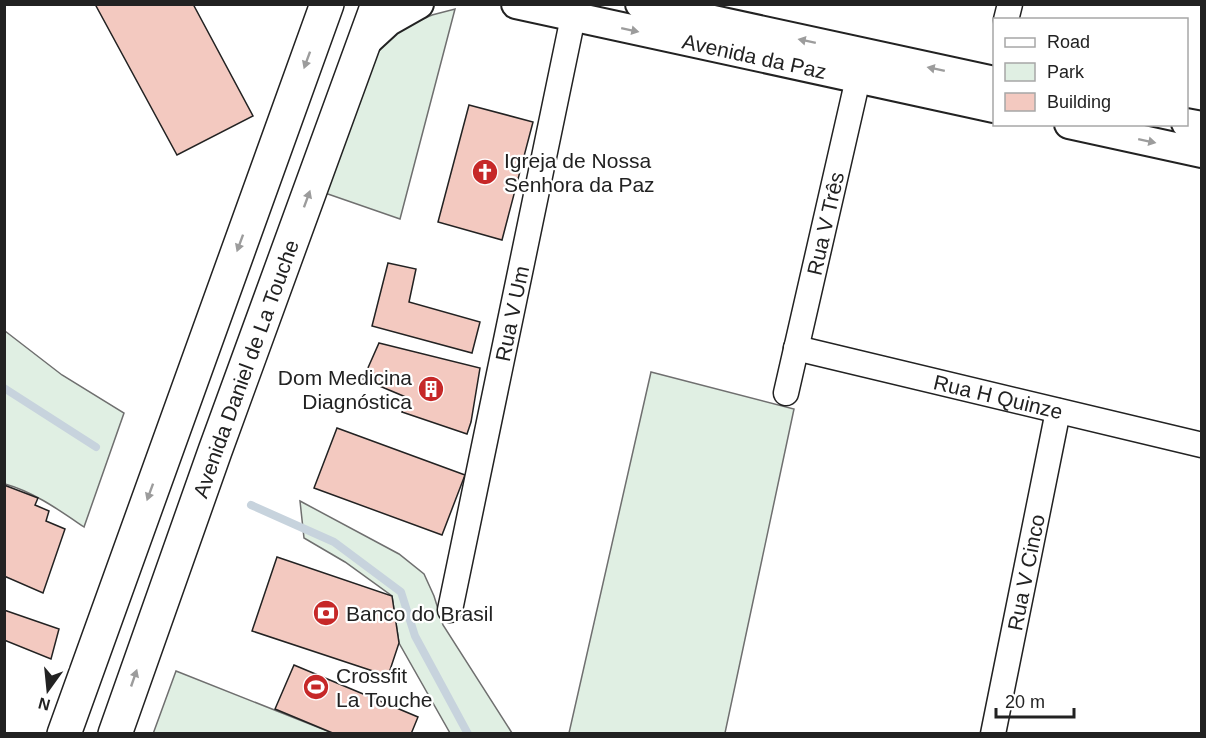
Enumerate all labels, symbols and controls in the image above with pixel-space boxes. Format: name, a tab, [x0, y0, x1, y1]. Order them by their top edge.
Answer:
legend	[993, 18, 1188, 126]
one-way arrow	[621, 26, 640, 35]
street label: Avenida da Paz	[680, 29, 829, 83]
text: Road	[1047, 32, 1090, 52]
one-way arrow	[797, 36, 816, 45]
one-way arrow	[301, 51, 311, 69]
text: Park	[1047, 62, 1085, 82]
one-way arrow	[927, 63, 945, 73]
text: Building	[1047, 92, 1111, 112]
one-way arrow	[1138, 137, 1156, 147]
place label: Igreja de Nossa Senhora da Paz	[504, 149, 655, 196]
church icon: Igreja de Nossa Senhora da Paz	[470, 157, 500, 187]
street label: Rua V Três	[802, 170, 848, 277]
one-way arrow	[303, 190, 313, 208]
one-way arrow	[235, 234, 245, 252]
street label: Avenida Daniel de La Touche	[188, 236, 303, 501]
street label: Rua V Um	[490, 264, 533, 363]
place label: Dom Medicina Diagnóstica	[278, 366, 412, 413]
street label: Rua H Quinze	[931, 370, 1065, 423]
building icon: Dom Medicina Diagnóstica	[416, 374, 446, 404]
one-way arrow	[144, 484, 154, 502]
street label: Rua V Cinco	[1003, 512, 1048, 632]
bank icon: Banco do Brasil	[311, 598, 341, 628]
place label: Banco do Brasil	[346, 602, 493, 625]
north arrow	[18, 660, 78, 720]
place label: Crossfit La Touche	[336, 664, 433, 711]
one-way arrow	[130, 669, 140, 687]
sports icon: Crossfit La Touche	[301, 672, 331, 702]
scale bar	[996, 681, 1074, 719]
text: 20 m	[1005, 692, 1045, 712]
text: N	[36, 694, 52, 714]

